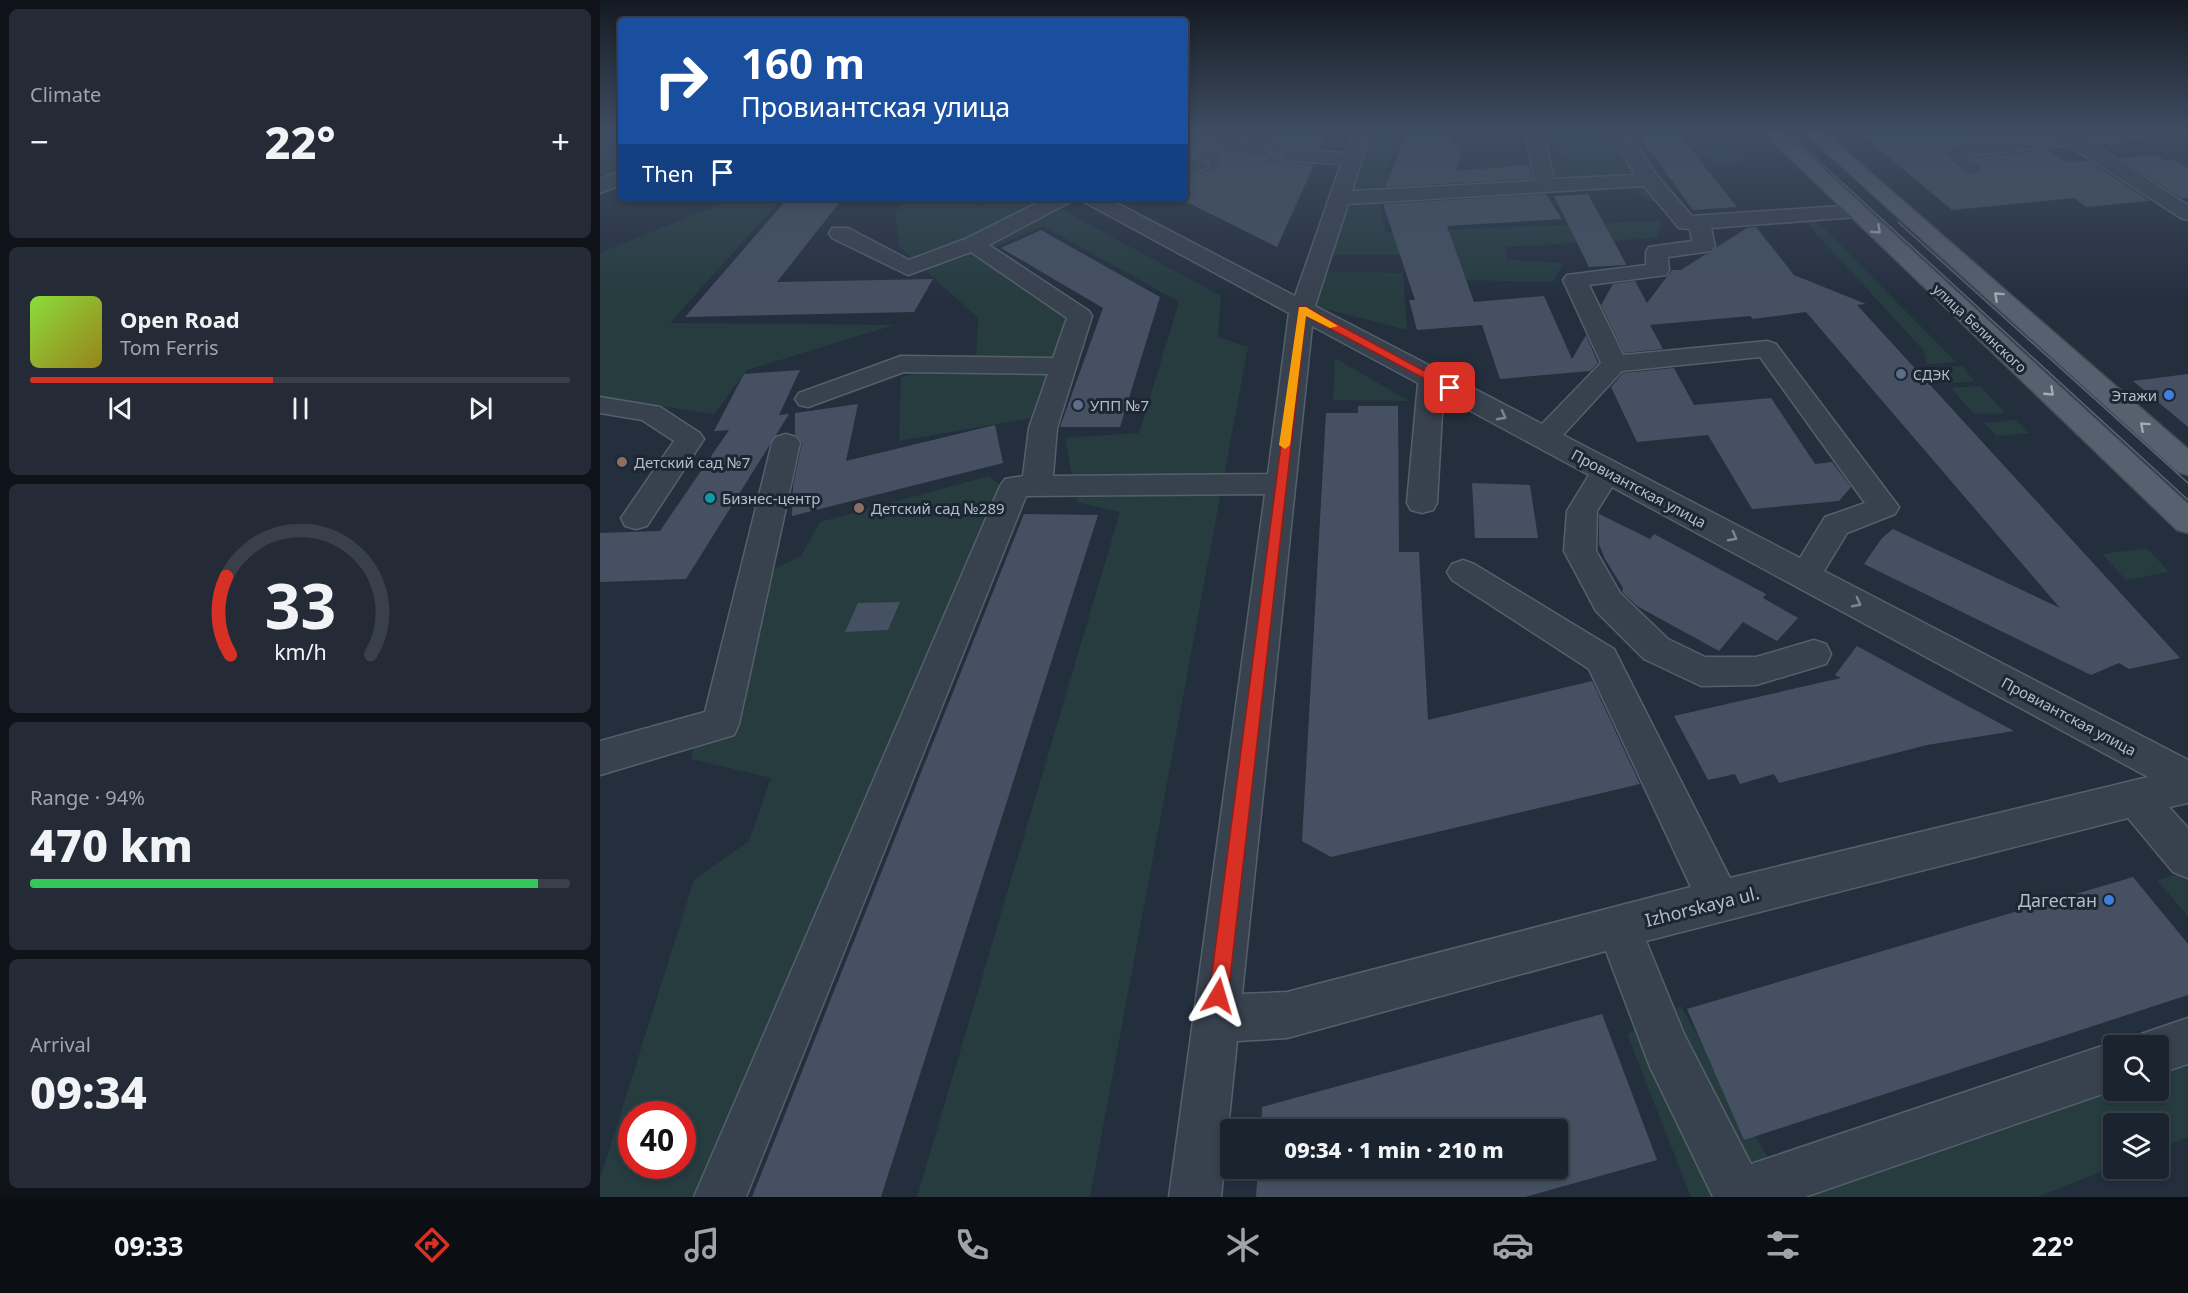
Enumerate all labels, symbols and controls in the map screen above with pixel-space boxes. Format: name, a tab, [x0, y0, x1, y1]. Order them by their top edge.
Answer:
text: 160 m	[741, 34, 865, 91]
icon: right	[642, 42, 720, 120]
text: Climate	[30, 81, 101, 108]
text: Провиантская улица	[741, 88, 1010, 125]
text: 22°	[264, 111, 336, 172]
text: −	[30, 119, 49, 164]
text: +	[551, 119, 570, 164]
icon: arrive	[706, 156, 739, 189]
text: Then	[642, 158, 694, 188]
one-way arrow	[1870, 223, 1880, 234]
street label: улица Белинского	[1929, 280, 2031, 376]
one-way arrow	[1995, 292, 2005, 303]
text: Open Road	[120, 304, 240, 334]
text: Tom Ferris	[120, 334, 219, 361]
pin	[1424, 362, 1475, 413]
place label: СДЭК	[1913, 365, 1950, 384]
marker: СДЭК	[1894, 367, 1908, 381]
icon: arrive	[1433, 371, 1466, 404]
one-way arrow	[2042, 385, 2053, 396]
place label: Этажи	[2112, 385, 2157, 405]
marker: Этажи	[2162, 388, 2176, 402]
icon: previous	[104, 392, 137, 425]
icon: pause	[284, 392, 317, 425]
icon: next	[464, 392, 497, 425]
place label: УПП №7	[1090, 395, 1149, 415]
marker: УПП №7	[1071, 398, 1085, 412]
one-way arrow	[1496, 408, 1507, 420]
one-way arrow	[2140, 422, 2151, 433]
street label: Провиантская улица	[1568, 444, 1710, 532]
place label: Детский сад №7	[634, 452, 750, 472]
marker: Детский сад №7	[615, 455, 629, 469]
place label: Бизнес-центр	[722, 488, 820, 508]
marker: Бизнес-центр	[703, 491, 717, 505]
place label: Детский сад №289	[871, 498, 1005, 518]
marker: Детский сад №289	[852, 501, 866, 515]
one-way arrow	[1726, 530, 1737, 541]
text: 33	[264, 563, 336, 648]
one-way arrow	[1851, 596, 1861, 607]
text: km/h	[274, 638, 326, 667]
street label: Провиантская улица	[1998, 672, 2140, 760]
text: Range · 94%	[30, 784, 145, 811]
text: 470 km	[30, 814, 193, 875]
street label: Izhorskaya ul.	[1642, 880, 1762, 932]
place label: Дагестан	[2018, 888, 2097, 912]
marker: Дагестан	[2102, 893, 2116, 907]
position arrow	[1186, 964, 1250, 1028]
text: Arrival	[30, 1031, 91, 1058]
map controls	[2103, 1035, 2169, 1179]
button: search	[2103, 1035, 2169, 1101]
text: 09:34	[30, 1061, 147, 1122]
speed limit sign: 40	[618, 1101, 696, 1179]
button: layers	[2103, 1113, 2169, 1179]
text: 09:34 · 1 min · 210 m	[1284, 1134, 1504, 1164]
icon: directions	[411, 1224, 453, 1266]
icon: music	[681, 1224, 723, 1266]
icon: phone	[951, 1224, 993, 1266]
icon: climate	[1222, 1224, 1264, 1266]
icon: car	[1492, 1224, 1534, 1266]
icon: filters	[1762, 1224, 1804, 1266]
text: 09:33	[114, 1227, 183, 1264]
text: 22°	[2032, 1227, 2074, 1264]

